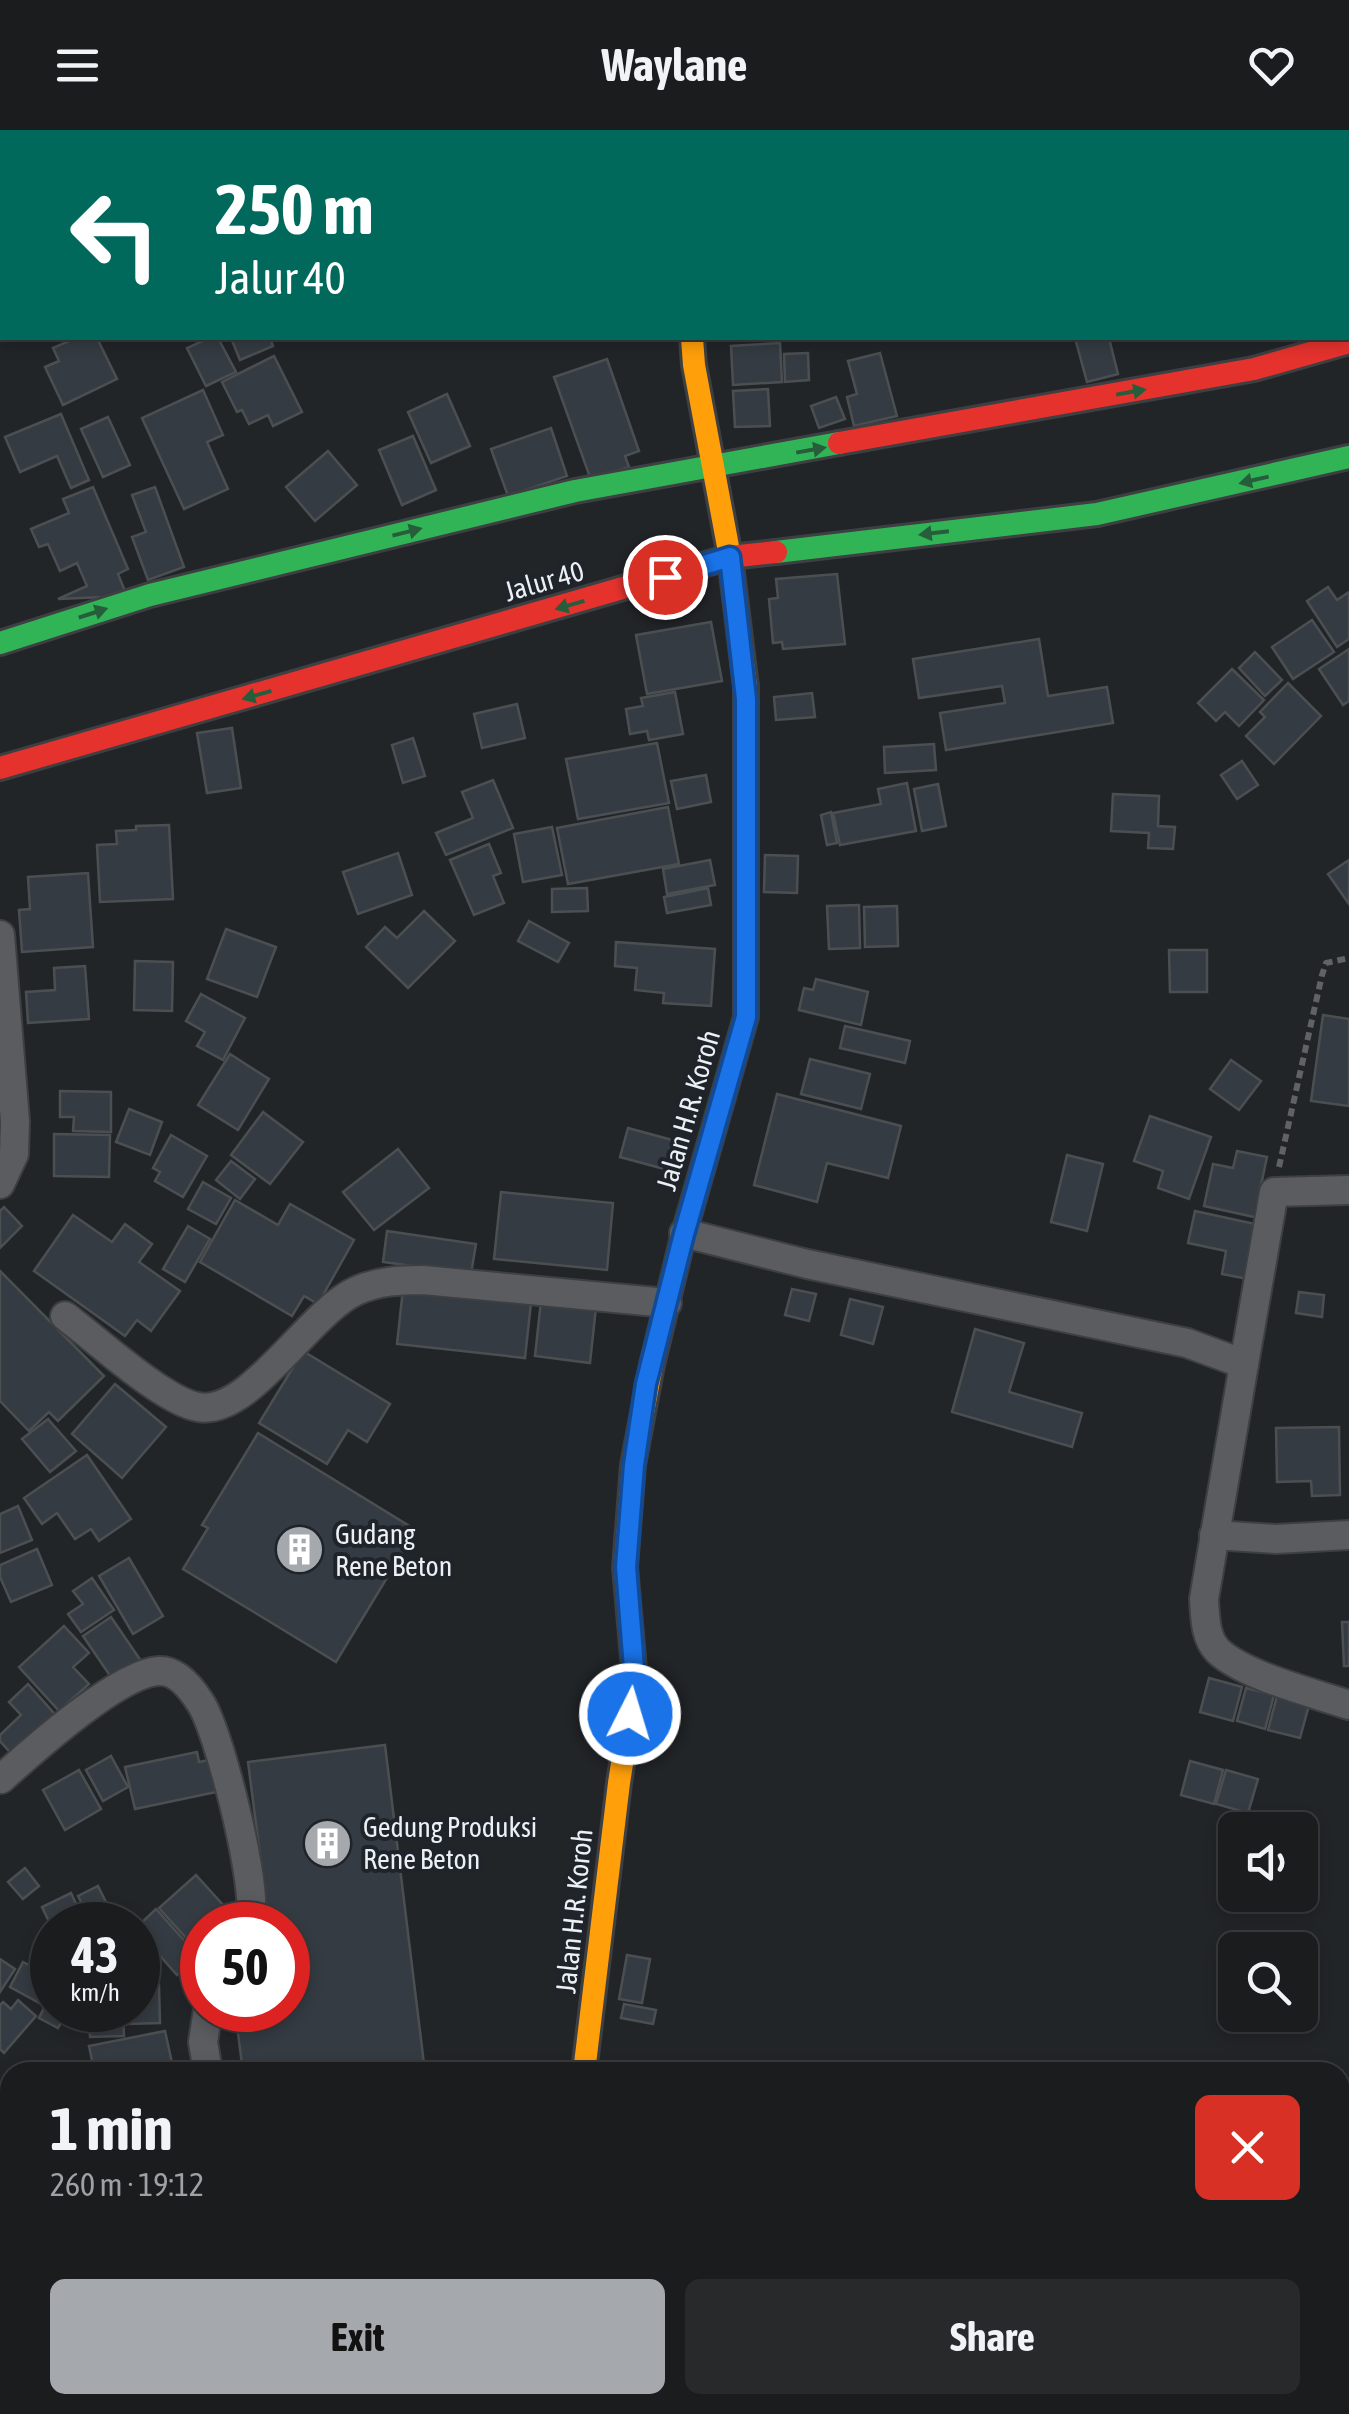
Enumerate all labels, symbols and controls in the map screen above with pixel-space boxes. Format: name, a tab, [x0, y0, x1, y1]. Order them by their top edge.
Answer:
icon: menu	[50, 38, 105, 93]
icon: heart	[1244, 38, 1299, 93]
text: Waylane	[602, 39, 747, 91]
text: 250 m	[215, 169, 374, 249]
icon: left	[50, 170, 180, 300]
text: Jalur 40	[215, 252, 346, 304]
one-way arrow	[1115, 384, 1147, 399]
one-way arrow	[796, 442, 827, 458]
one-way arrow	[1238, 472, 1269, 488]
one-way arrow	[392, 524, 423, 539]
one-way arrow	[918, 525, 950, 541]
pin	[623, 535, 708, 620]
icon: arrive	[638, 550, 693, 605]
street label: Jalur 40	[500, 554, 588, 608]
one-way arrow	[554, 598, 585, 613]
one-way arrow	[78, 605, 108, 620]
one-way arrow	[242, 687, 273, 703]
street label: Jalan H.R. Koroh	[650, 1026, 726, 1194]
place label: Gudang Rene Beton	[335, 1518, 452, 1582]
building icon: Gudang Rene Beton	[274, 1524, 326, 1576]
position arrow	[578, 1662, 682, 1766]
place label: Gedung Produksi Rene Beton	[363, 1811, 537, 1875]
map controls	[1218, 1812, 1318, 2032]
button: sound	[1218, 1812, 1318, 1912]
building icon: Gedung Produksi Rene Beton	[302, 1817, 354, 1869]
street label: Jalan H.R. Koroh	[549, 1827, 599, 1995]
speed limit sign: 50	[180, 1902, 310, 2032]
text: 43	[71, 1926, 118, 1984]
button: search	[1218, 1932, 1318, 2032]
text: km/h	[70, 1978, 120, 2006]
text: 1 min	[50, 2094, 173, 2163]
button: close	[1195, 2095, 1300, 2200]
text: 260 m · 19:12	[50, 2166, 204, 2203]
button: Exit	[50, 2279, 665, 2394]
button: Share	[685, 2279, 1300, 2394]

